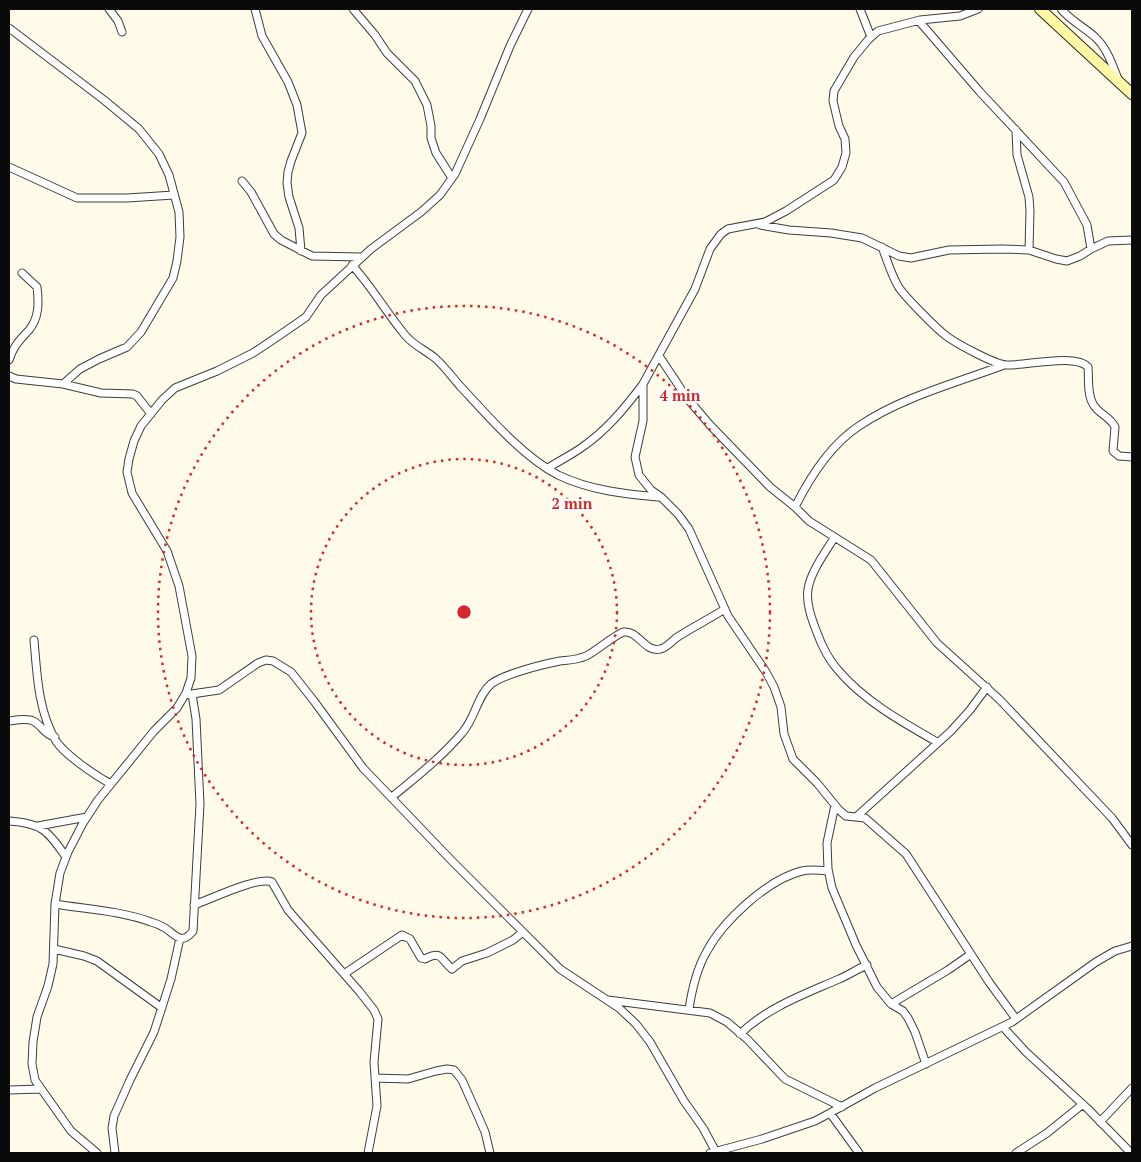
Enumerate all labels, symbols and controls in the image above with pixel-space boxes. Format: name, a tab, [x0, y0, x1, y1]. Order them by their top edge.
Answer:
text: 4 min	[659, 385, 701, 405]
text: 2 min	[551, 493, 593, 513]
centre of rings	[455, 603, 473, 621]

